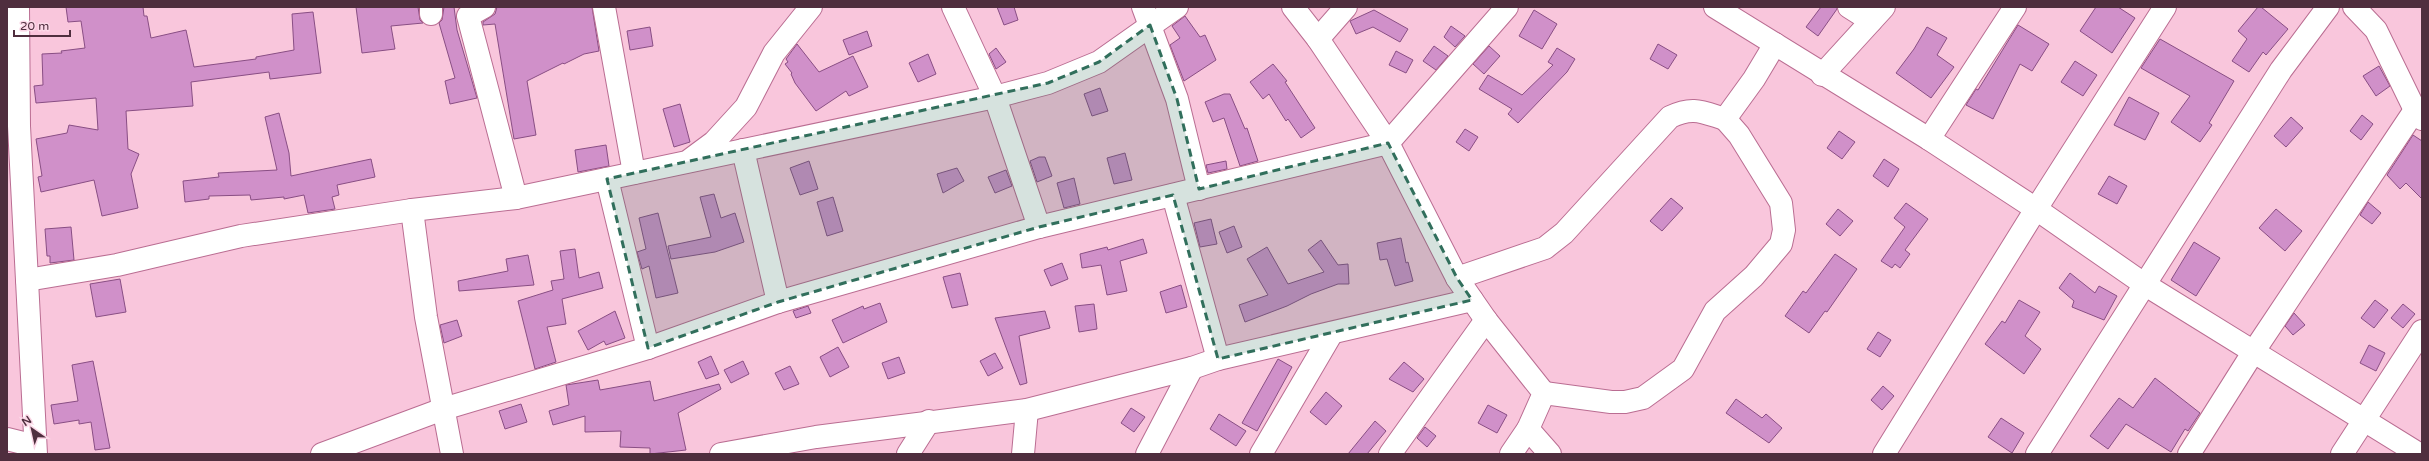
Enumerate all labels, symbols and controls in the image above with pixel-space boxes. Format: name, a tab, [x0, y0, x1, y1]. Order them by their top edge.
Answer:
scale bar	[14, 12, 70, 38]
text: 20 m	[20, 19, 49, 33]
north arrow	[12, 409, 52, 449]
text: N	[19, 413, 34, 429]

